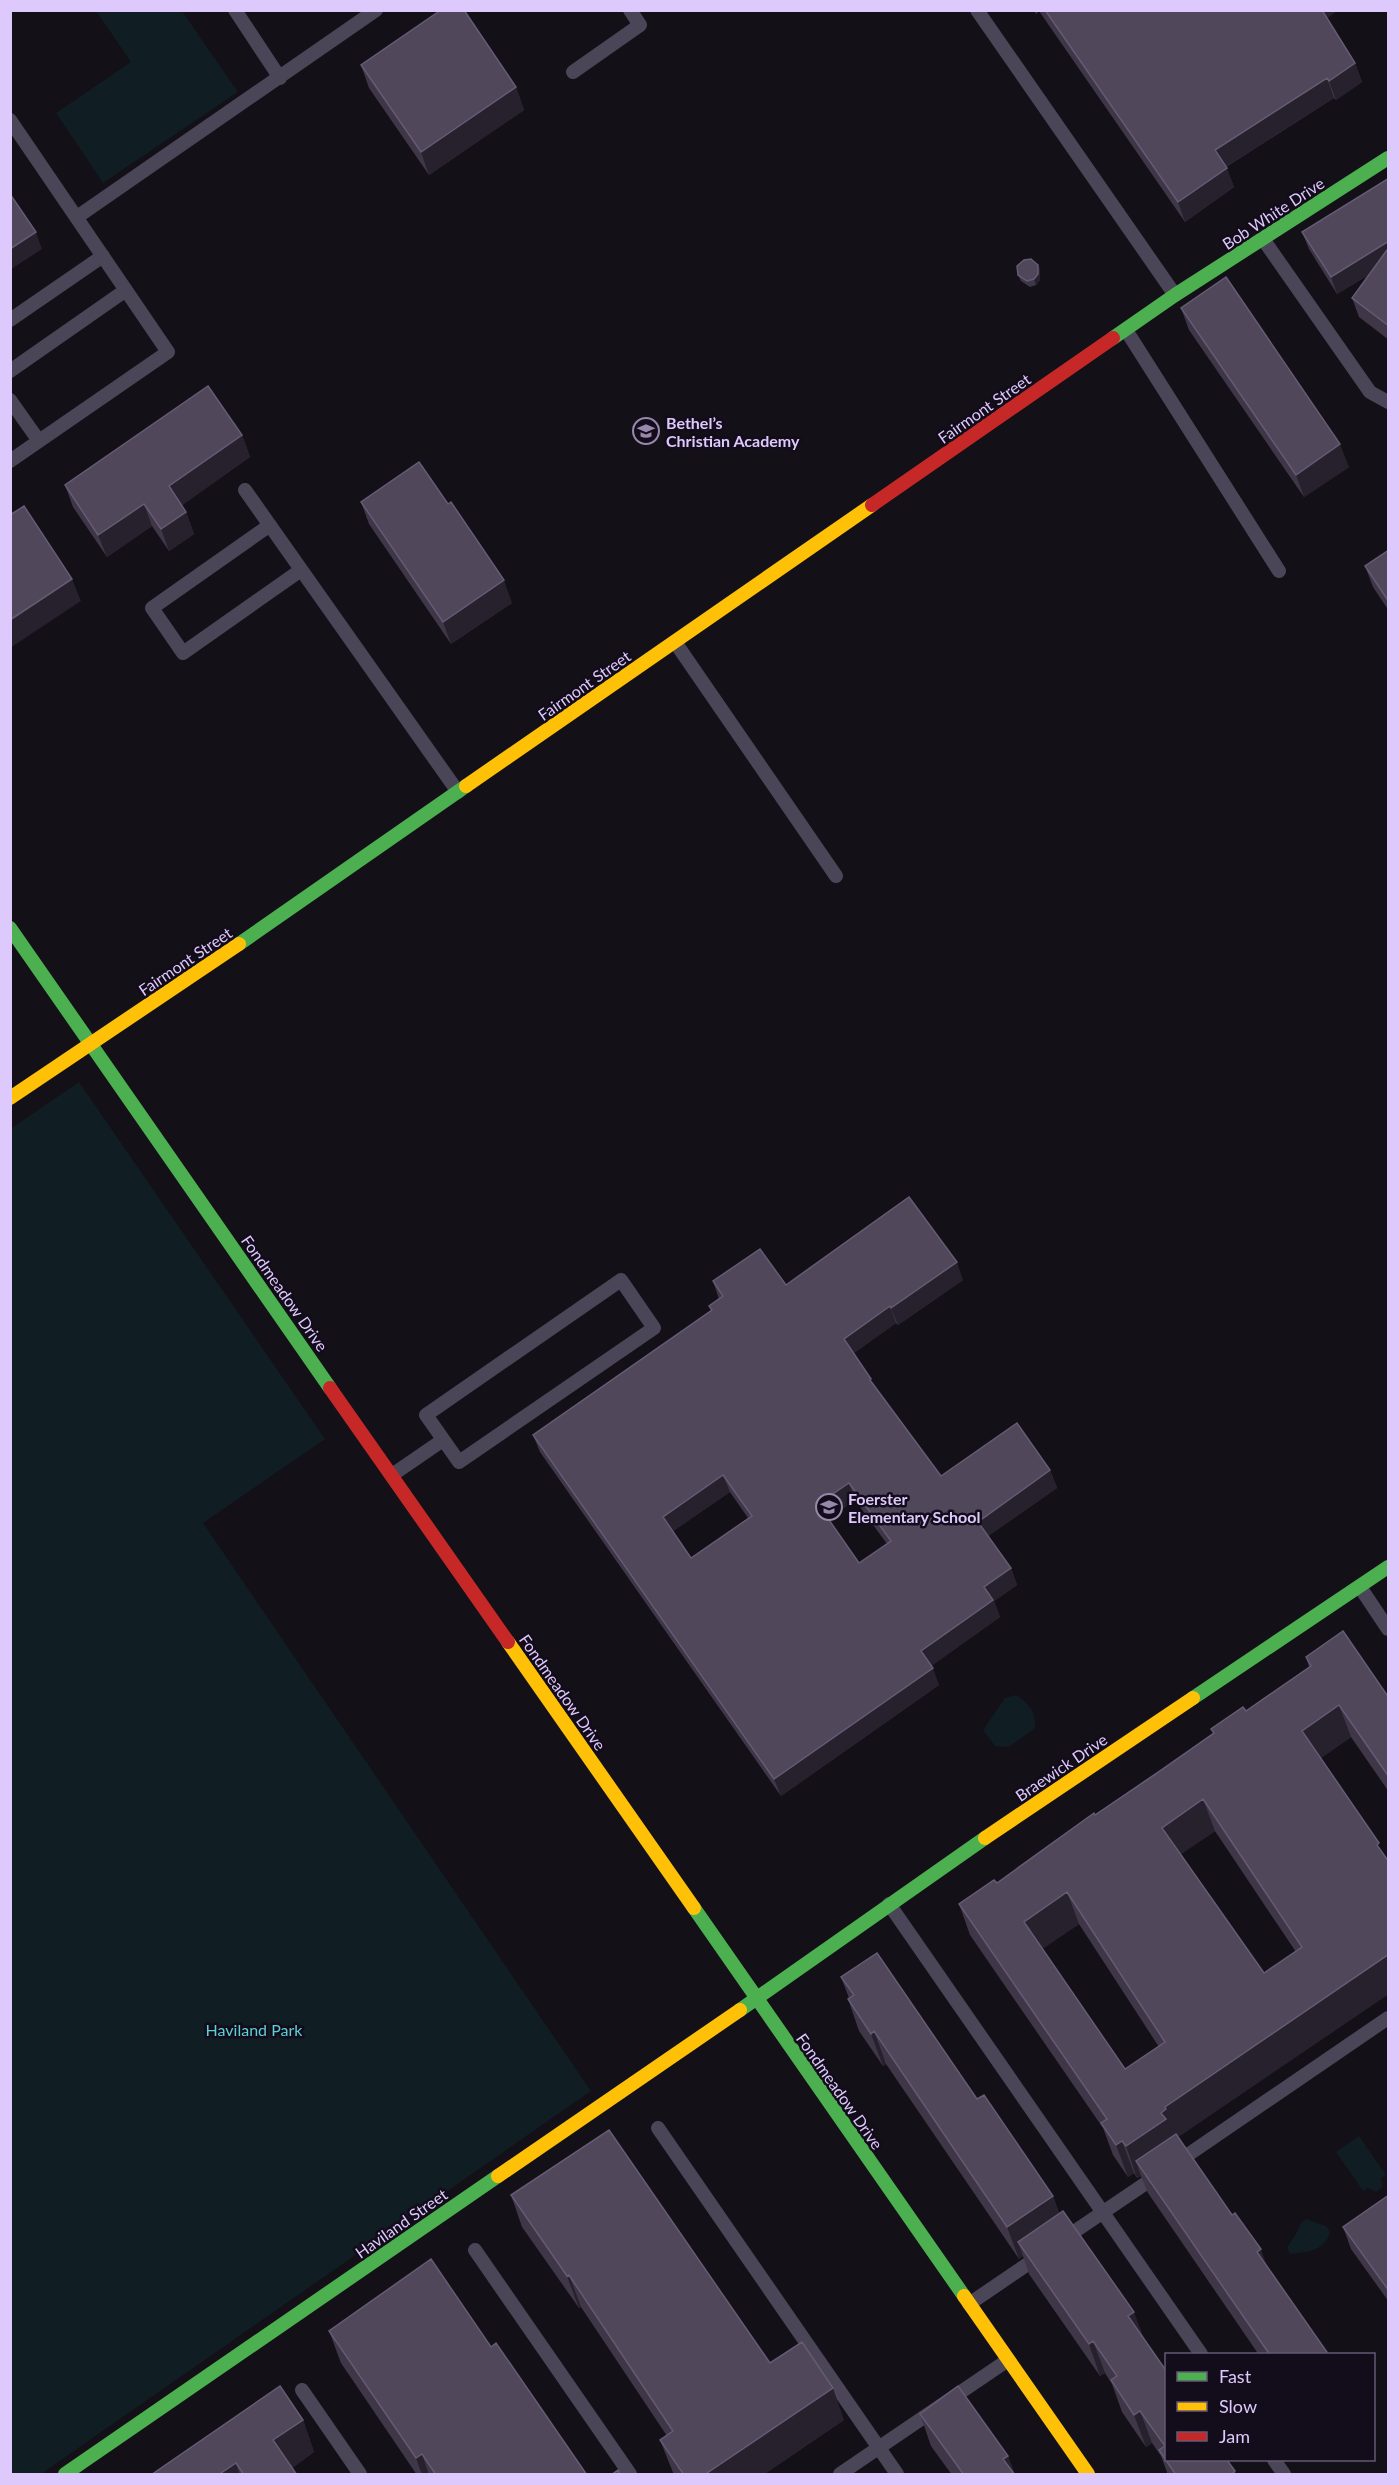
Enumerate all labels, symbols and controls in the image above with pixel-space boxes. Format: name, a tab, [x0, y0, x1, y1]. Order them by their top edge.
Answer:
street label: Bob White Drive	[1218, 173, 1328, 253]
street label: Fairmont Street	[934, 369, 1034, 447]
place label: Bethel’s Christian Academy	[666, 413, 800, 450]
school or university icon: Bethel’s Christian Academy	[631, 416, 661, 446]
street label: Fairmont Street	[534, 646, 634, 724]
street label: Fairmont Street	[135, 923, 236, 999]
street label: Fondmeadow Drive	[238, 1231, 332, 1355]
place label: Foerster Elementary School	[848, 1489, 980, 1526]
school or university icon: Foerster Elementary School	[814, 1492, 844, 1522]
street label: Fondmeadow Drive	[516, 1630, 610, 1754]
street label: Braewick Drive	[1011, 1729, 1111, 1805]
park label: Haviland Park	[206, 2020, 303, 2039]
street label: Fondmeadow Drive	[793, 2029, 887, 2153]
street label: Haviland Street	[351, 2184, 451, 2262]
legend	[1165, 2353, 1375, 2461]
text: Fast	[1219, 2365, 1252, 2387]
text: Slow	[1219, 2395, 1257, 2417]
text: Jam	[1219, 2425, 1250, 2447]

